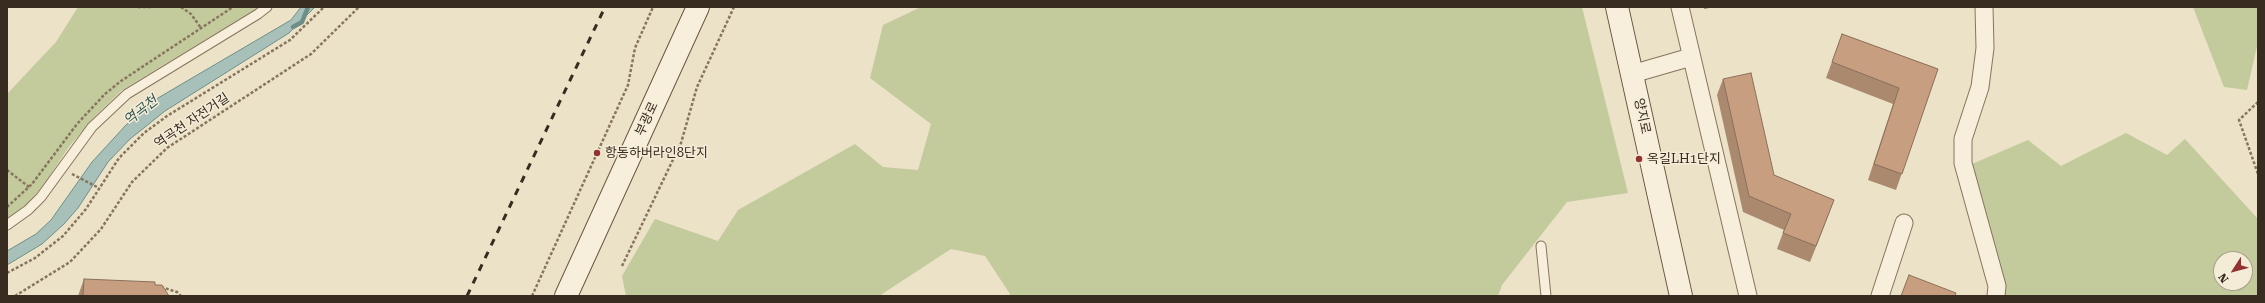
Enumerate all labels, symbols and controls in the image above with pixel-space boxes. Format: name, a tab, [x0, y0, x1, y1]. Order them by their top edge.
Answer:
street label: 역곡천 자전거길	[152, 90, 232, 152]
water label: 역곡천	[121, 92, 161, 130]
street label: 양지로	[1631, 97, 1653, 135]
street label: 부광로	[632, 99, 662, 139]
place label: 항동하버라인8단지	[605, 145, 708, 161]
marker: 항동하버라인8단지	[592, 148, 602, 158]
place label: 옥길LH1단지	[1647, 151, 1721, 167]
marker: 옥길LH1단지	[1634, 154, 1644, 164]
north arrow	[2213, 251, 2253, 291]
text: N	[2216, 271, 2231, 285]

